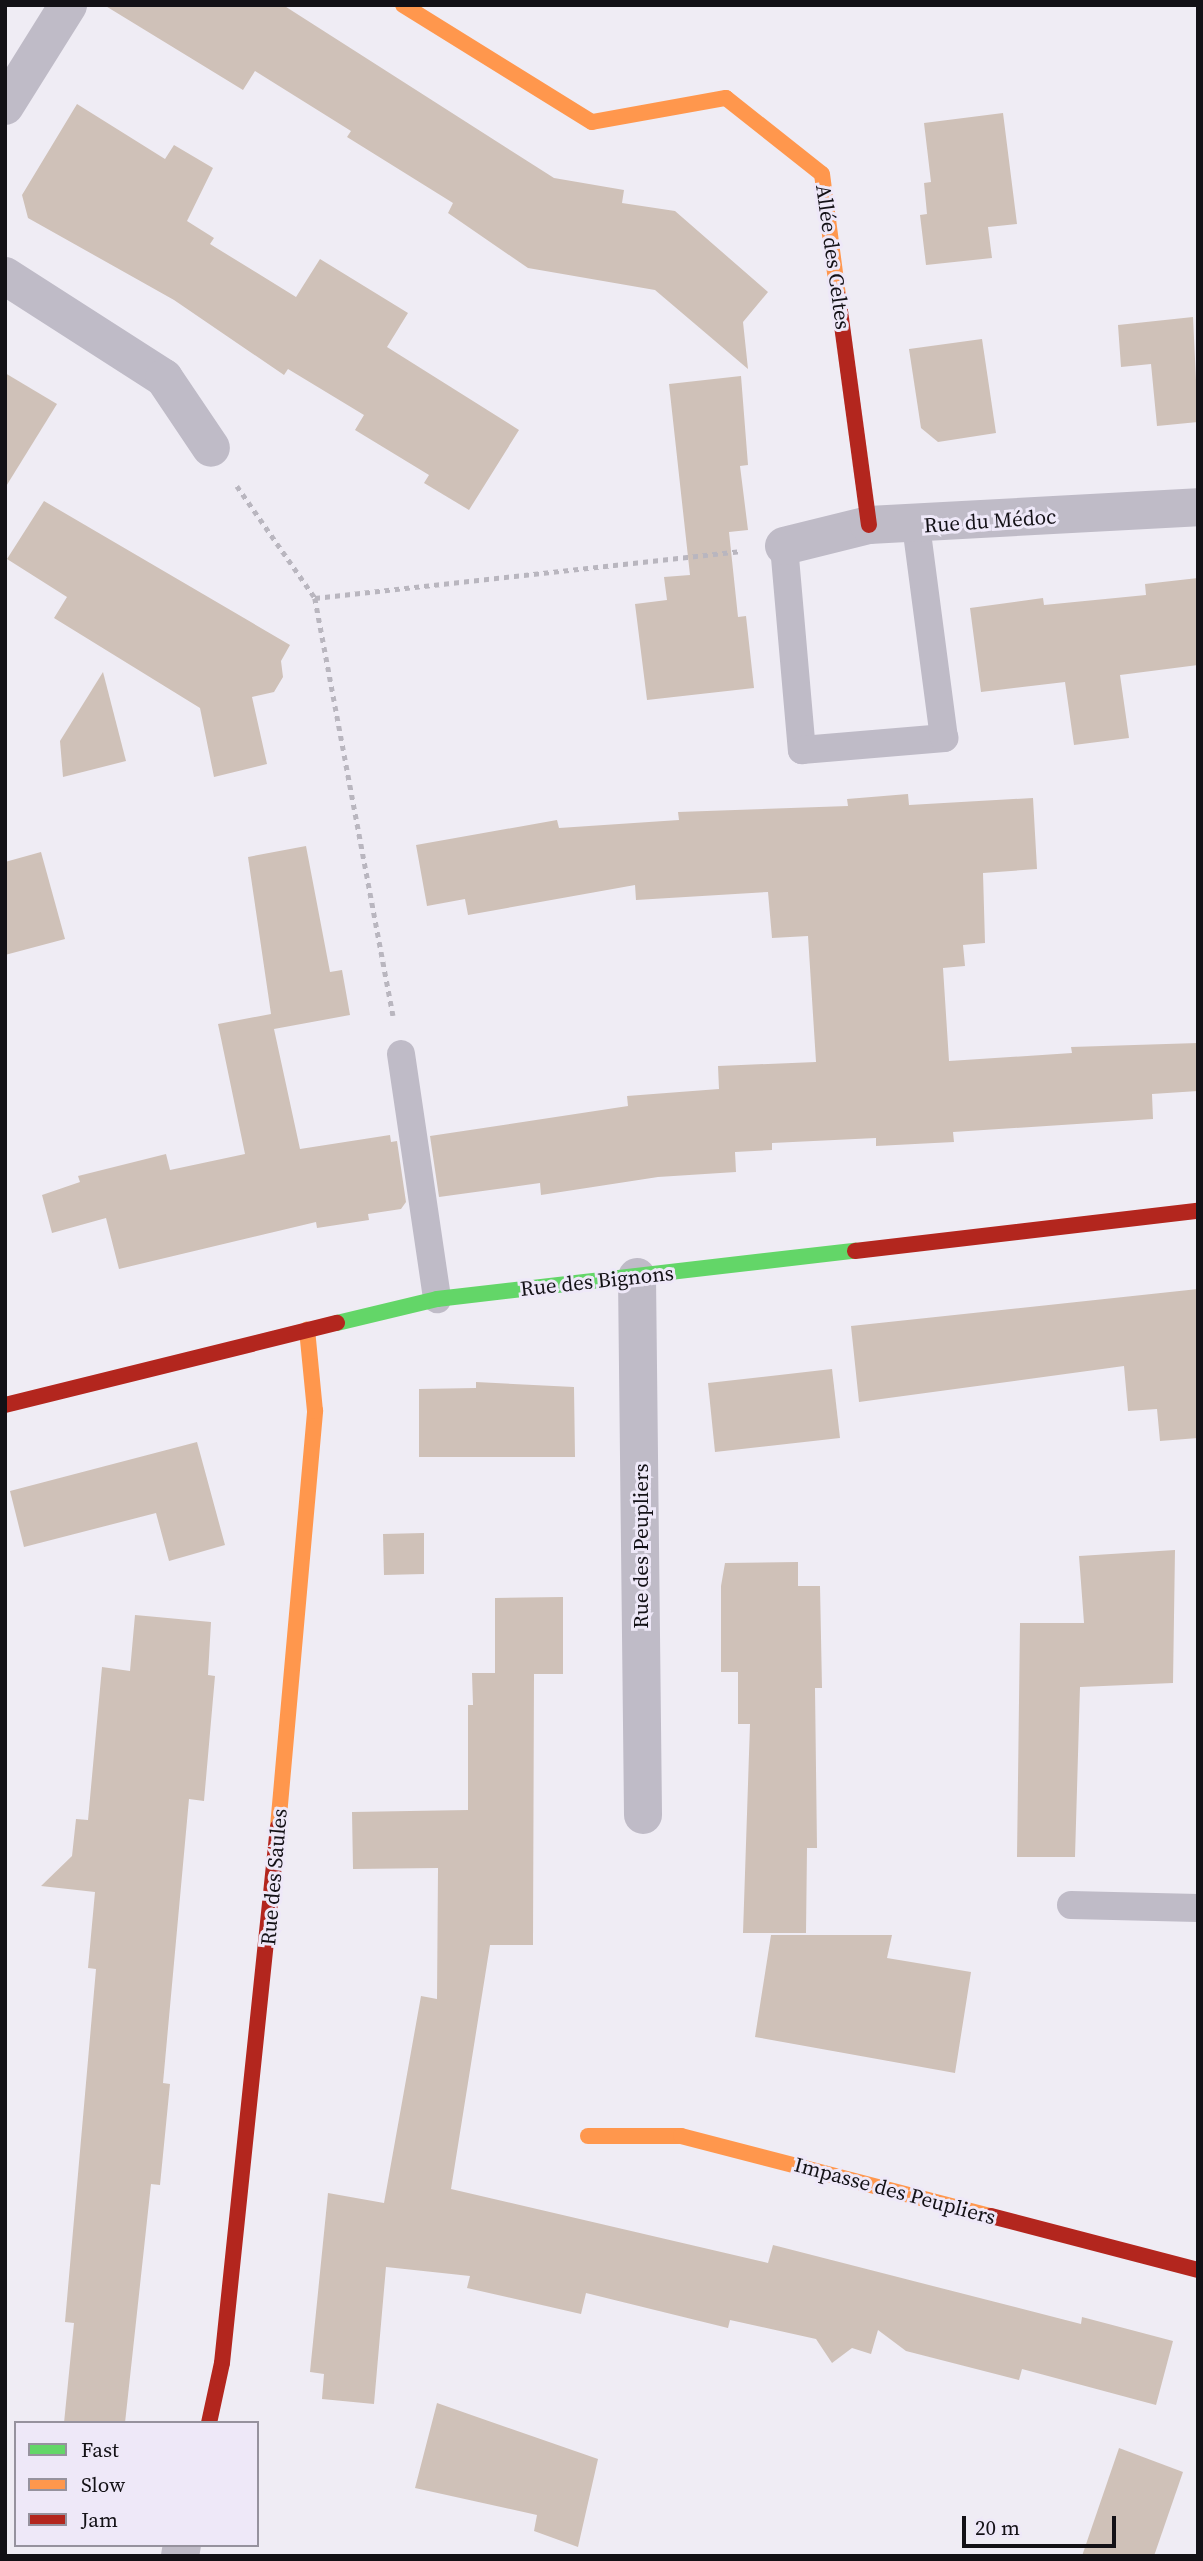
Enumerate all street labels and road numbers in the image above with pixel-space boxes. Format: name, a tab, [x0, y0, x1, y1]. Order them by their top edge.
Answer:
street label: Allée des Celtes	[810, 183, 856, 331]
street label: Rue du Médoc	[923, 504, 1057, 538]
street label: Rue des Bignons	[519, 1260, 675, 1302]
street label: Rue des Peupliers	[628, 1463, 654, 1629]
street label: Rue des Saules	[255, 1807, 293, 1947]
street label: Impasse des Peupliers	[792, 2152, 998, 2230]

